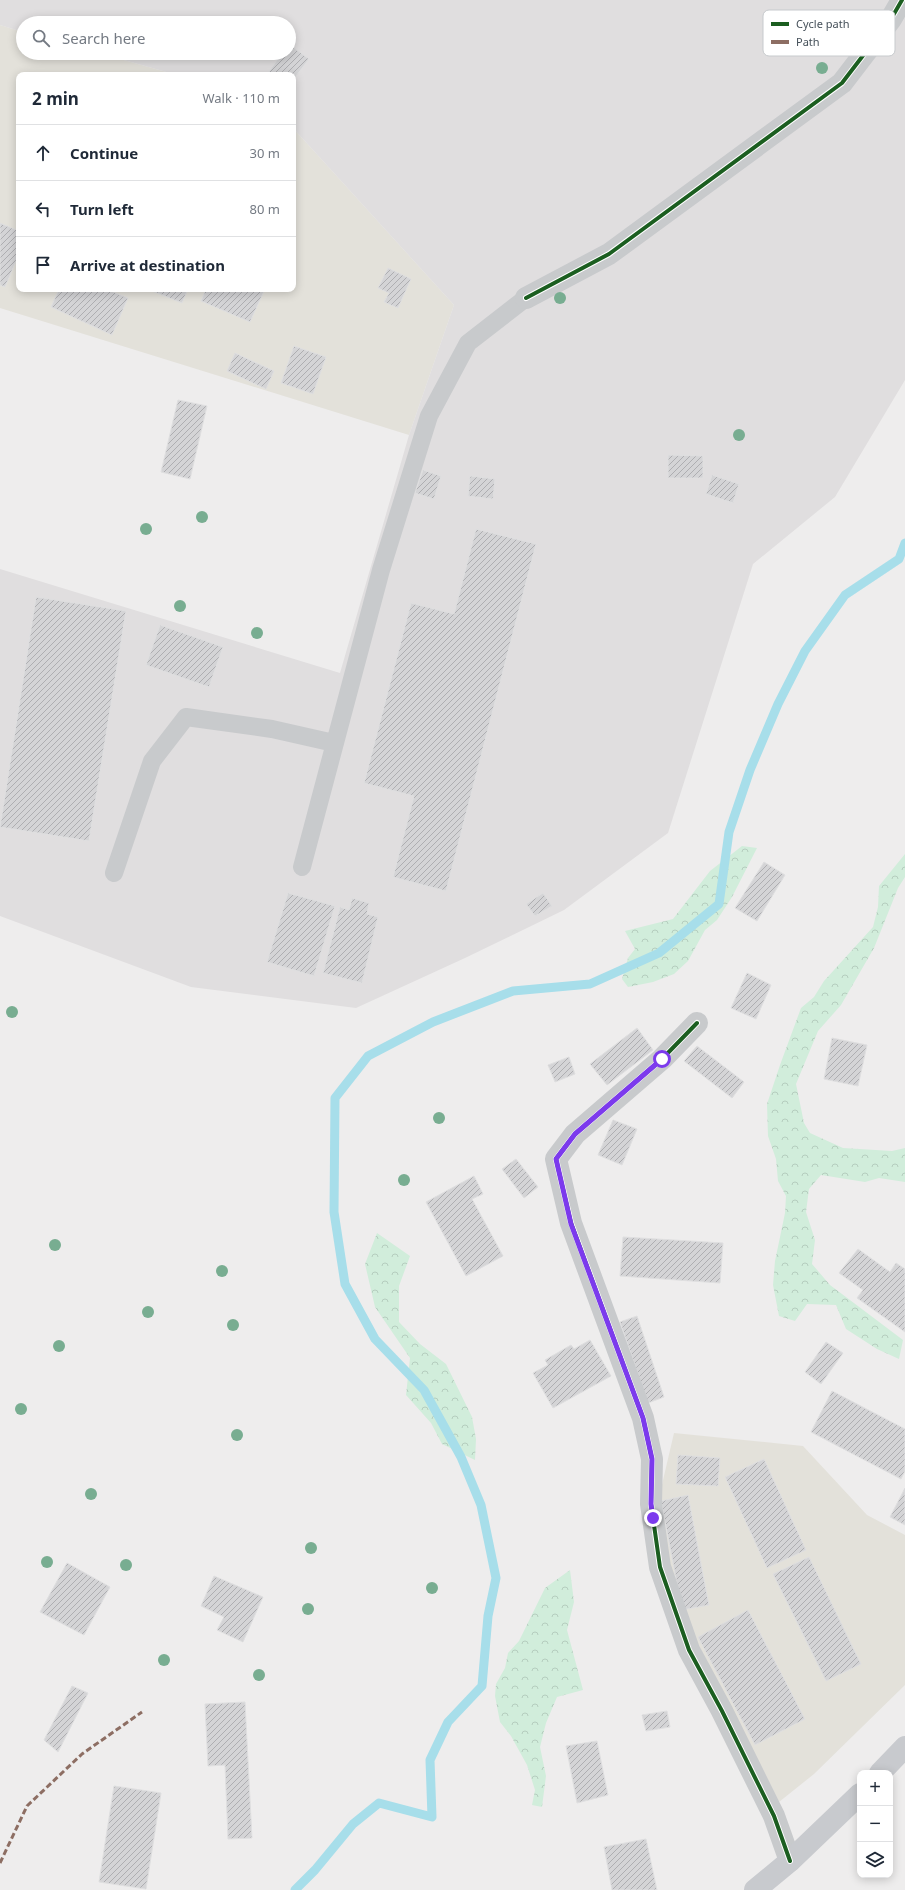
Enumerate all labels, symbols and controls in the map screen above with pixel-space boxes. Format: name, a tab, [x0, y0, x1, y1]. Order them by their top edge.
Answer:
legend	[763, 10, 895, 56]
search box	[16, 16, 296, 60]
text: Cycle path	[796, 16, 849, 31]
icon: search	[30, 27, 52, 49]
text: Search here	[62, 28, 145, 48]
text: Path	[796, 34, 820, 49]
text: 2 min	[32, 87, 79, 110]
text: Walk · 110 m	[202, 89, 280, 107]
icon: ahead	[32, 142, 54, 164]
text: Continue	[70, 143, 138, 163]
text: 30 m	[250, 144, 280, 162]
icon: left	[32, 198, 54, 220]
text: Turn left	[70, 199, 134, 219]
text: 80 m	[250, 200, 280, 218]
icon: arrive	[32, 254, 54, 276]
text: Arrive at destination	[70, 255, 225, 275]
route start	[653, 1050, 671, 1068]
route end	[644, 1509, 662, 1527]
map controls	[857, 1770, 893, 1878]
button: +	[857, 1770, 893, 1806]
button: −	[857, 1806, 893, 1842]
button: layers	[857, 1842, 893, 1878]

